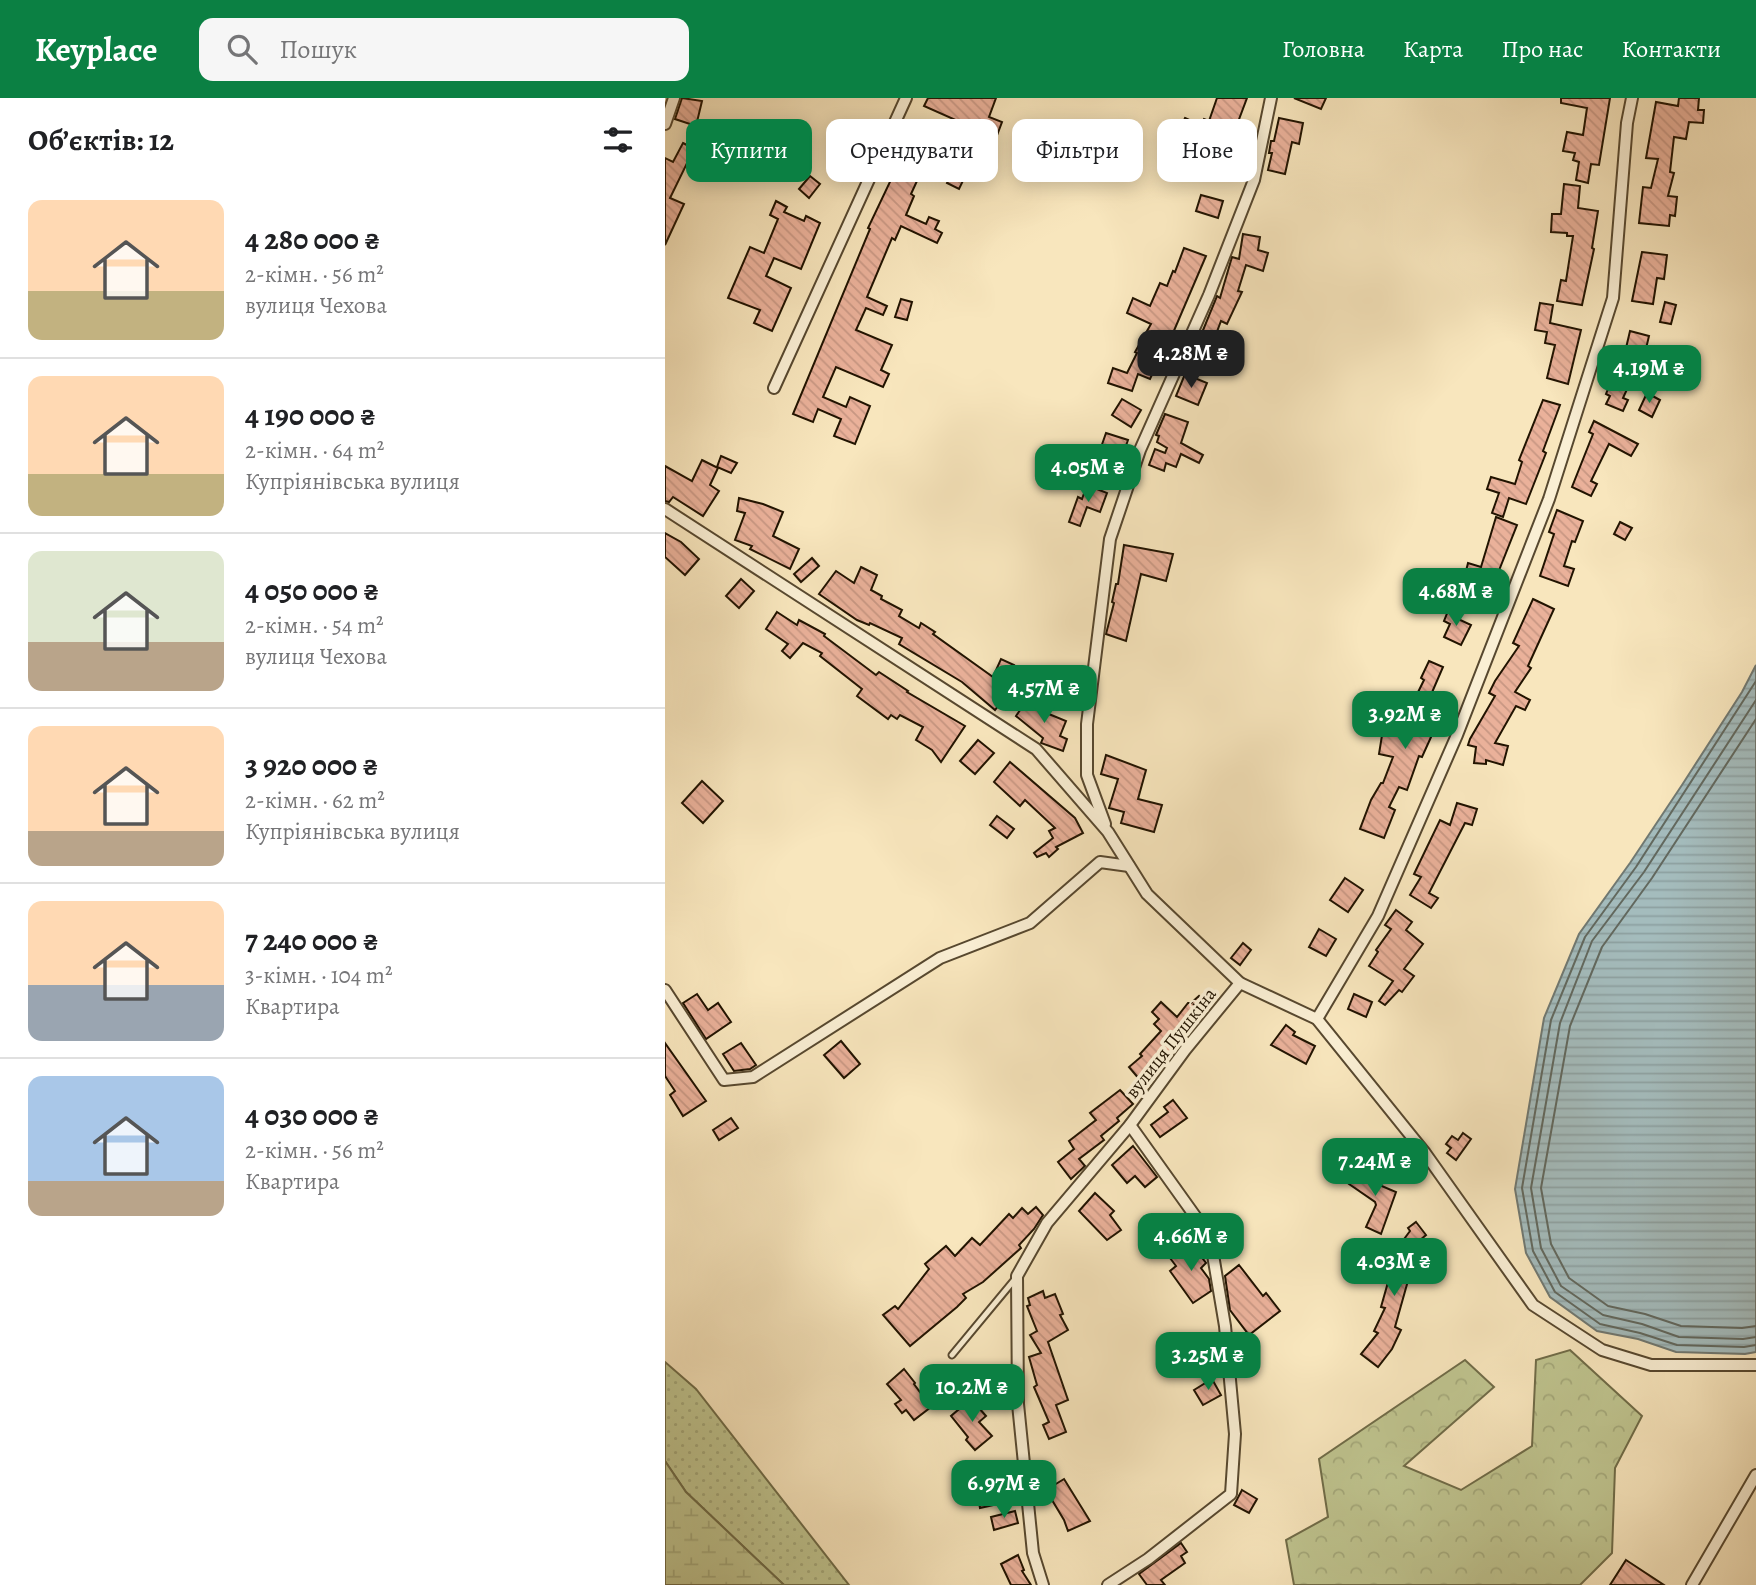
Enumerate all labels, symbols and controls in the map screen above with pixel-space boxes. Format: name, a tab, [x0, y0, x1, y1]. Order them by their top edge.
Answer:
search box	[199, 18, 689, 81]
text: Keyplace	[35, 27, 157, 72]
icon: search	[223, 30, 261, 68]
text: Пошук	[279, 32, 357, 67]
text: Головна	[1282, 33, 1365, 65]
text: Карта	[1403, 33, 1463, 65]
text: Про нас	[1501, 33, 1583, 65]
text: Контакти	[1621, 33, 1721, 65]
chip: Купити	[686, 119, 812, 182]
chip: Орендувати	[826, 119, 998, 182]
chip: Фільтри	[1012, 119, 1143, 182]
chip: Нове	[1157, 119, 1257, 182]
text: Об’єктів: 12	[28, 120, 174, 160]
icon: filters	[599, 121, 637, 159]
text: 4 280 000 ₴	[245, 219, 380, 259]
icon: home	[84, 228, 168, 312]
text: 2-кімн. · 56 m²	[245, 259, 384, 290]
text: вулиця Чехова	[245, 290, 387, 321]
pin: 4.28M ₴	[1126, 330, 1256, 390]
text: 4.28M ₴	[1153, 337, 1229, 368]
pin: 4.19M ₴	[1584, 345, 1714, 405]
text: 4.19M ₴	[1613, 352, 1685, 383]
text: 4 190 000 ₴	[245, 395, 376, 435]
icon: home	[84, 404, 168, 488]
text: 2-кімн. · 64 m²	[245, 435, 384, 466]
pin: 4.05M ₴	[1023, 444, 1153, 504]
text: 4.05M ₴	[1051, 451, 1125, 482]
text: Купріянівська вулиця	[245, 466, 460, 497]
pin: 4.68M ₴	[1391, 568, 1521, 628]
text: 4 050 000 ₴	[245, 570, 379, 610]
text: 4.68M ₴	[1419, 575, 1493, 606]
icon: home	[84, 579, 168, 663]
text: 2-кімн. · 54 m²	[245, 610, 384, 641]
text: вулиця Чехова	[245, 641, 387, 672]
pin: 4.57M ₴	[979, 666, 1109, 725]
text: 4.57M ₴	[1008, 672, 1080, 703]
pin: 3.92M ₴	[1340, 692, 1470, 751]
text: 3.92M ₴	[1368, 698, 1442, 729]
text: 3 920 000 ₴	[245, 745, 378, 785]
icon: home	[84, 754, 168, 838]
text: 2-кімн. · 62 m²	[245, 785, 385, 816]
text: Купріянівська вулиця	[245, 816, 460, 847]
text: 7 240 000 ₴	[245, 920, 379, 960]
icon: home	[84, 929, 168, 1013]
text: 3-кімн. · 104 m²	[245, 960, 393, 991]
street label: вулиця Пушкіна	[1120, 982, 1223, 1104]
text: Квартира	[245, 991, 340, 1022]
text: 4 030 000 ₴	[245, 1095, 379, 1135]
icon: home	[84, 1104, 168, 1188]
text: 2-кімн. · 56 m²	[245, 1135, 384, 1166]
pin: 7.24M ₴	[1310, 1138, 1440, 1198]
text: 7.24M ₴	[1338, 1145, 1412, 1176]
text: Квартира	[245, 1166, 340, 1197]
pin: 4.66M ₴	[1126, 1214, 1256, 1273]
text: 4.66M ₴	[1154, 1220, 1228, 1251]
pin: 4.03M ₴	[1329, 1238, 1459, 1298]
text: 4.03M ₴	[1357, 1245, 1431, 1276]
pin: 3.25M ₴	[1143, 1332, 1273, 1392]
text: 3.25M ₴	[1172, 1339, 1244, 1370]
pin: 10.2M ₴	[907, 1364, 1037, 1424]
text: 10.2M ₴	[936, 1371, 1008, 1402]
pin: 6.97M ₴	[939, 1460, 1069, 1520]
text: 6.97M ₴	[967, 1467, 1041, 1498]

